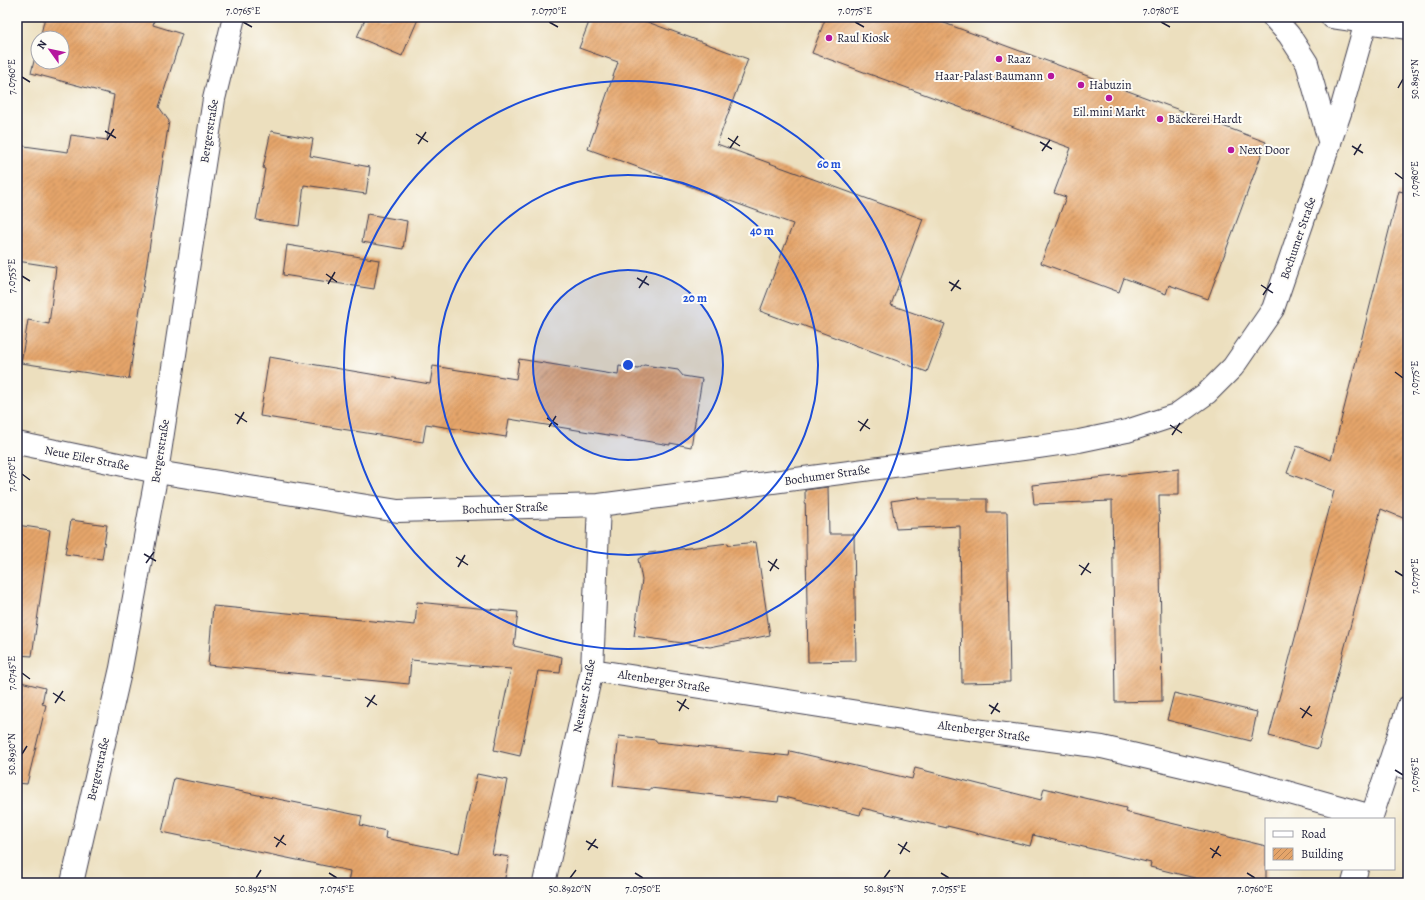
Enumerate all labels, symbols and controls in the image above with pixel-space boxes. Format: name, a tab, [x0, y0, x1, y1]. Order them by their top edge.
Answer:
text: 7.0765°E	[226, 4, 260, 17]
text: 7.0770°E	[531, 4, 567, 17]
text: 7.0775°E	[838, 4, 872, 17]
text: 7.0780°E	[1143, 4, 1179, 17]
north arrow	[30, 30, 70, 70]
place label: Raul Kiosk	[837, 30, 889, 46]
marker: Raul Kiosk	[824, 33, 834, 43]
text: N	[34, 37, 51, 52]
place label: Raaz	[1007, 51, 1031, 67]
marker: Raaz	[994, 54, 1004, 64]
text: 7.0760°E	[5, 59, 18, 95]
text: 50.8915°N	[1408, 59, 1421, 99]
place label: Haar-Palast Baumann	[935, 68, 1043, 84]
marker: Haar-Palast Baumann	[1046, 71, 1056, 81]
place label: Habuzin	[1089, 77, 1132, 93]
marker: Habuzin	[1076, 80, 1086, 90]
marker: Eil.mini Markt	[1104, 93, 1114, 103]
street label: Bergerstraße	[196, 98, 222, 164]
place label: Eil.mini Markt	[1073, 104, 1145, 120]
place label: Bäckerei Hardt	[1168, 111, 1242, 127]
marker: Bäckerei Hardt	[1155, 114, 1165, 124]
place label: Next Door	[1239, 142, 1290, 158]
marker: Next Door	[1226, 145, 1236, 155]
text: 60 m	[817, 156, 841, 172]
text: 7.0780°E	[1408, 161, 1421, 197]
street label: Bochumer Straße	[1276, 195, 1320, 281]
text: 40 m	[750, 223, 774, 239]
text: 7.0755°E	[5, 259, 18, 293]
text: 20 m	[683, 290, 707, 306]
centre of rings	[621, 358, 635, 372]
text: 7.0775°E	[1408, 361, 1421, 395]
street label: Bergerstraße	[147, 418, 173, 484]
street label: Neue Eiler Straße	[43, 442, 131, 474]
text: 7.0750°E	[5, 456, 18, 492]
street label: Bochumer Straße	[783, 461, 871, 489]
street label: Bochumer Straße	[462, 499, 548, 517]
text: 7.0770°E	[1408, 558, 1421, 594]
text: 7.0745°E	[5, 656, 18, 690]
street label: Neusser Straße	[569, 658, 599, 734]
street label: Altenberger Straße	[616, 666, 711, 696]
street label: Altenberger Straße	[936, 716, 1031, 745]
text: 50.8930°N	[5, 733, 18, 775]
street label: Bergerstraße	[83, 736, 113, 802]
text: 7.0765°E	[1408, 758, 1421, 792]
legend	[1265, 818, 1395, 870]
text: Road	[1301, 826, 1327, 842]
text: Building	[1301, 846, 1343, 862]
text: 50.8925°N	[235, 882, 277, 895]
text: 7.0745°E	[320, 882, 354, 895]
text: 50.8920°N	[549, 882, 591, 895]
text: 7.0750°E	[625, 882, 661, 895]
text: 50.8915°N	[864, 882, 904, 895]
text: 7.0755°E	[932, 882, 966, 895]
text: 7.0760°E	[1237, 882, 1273, 895]

